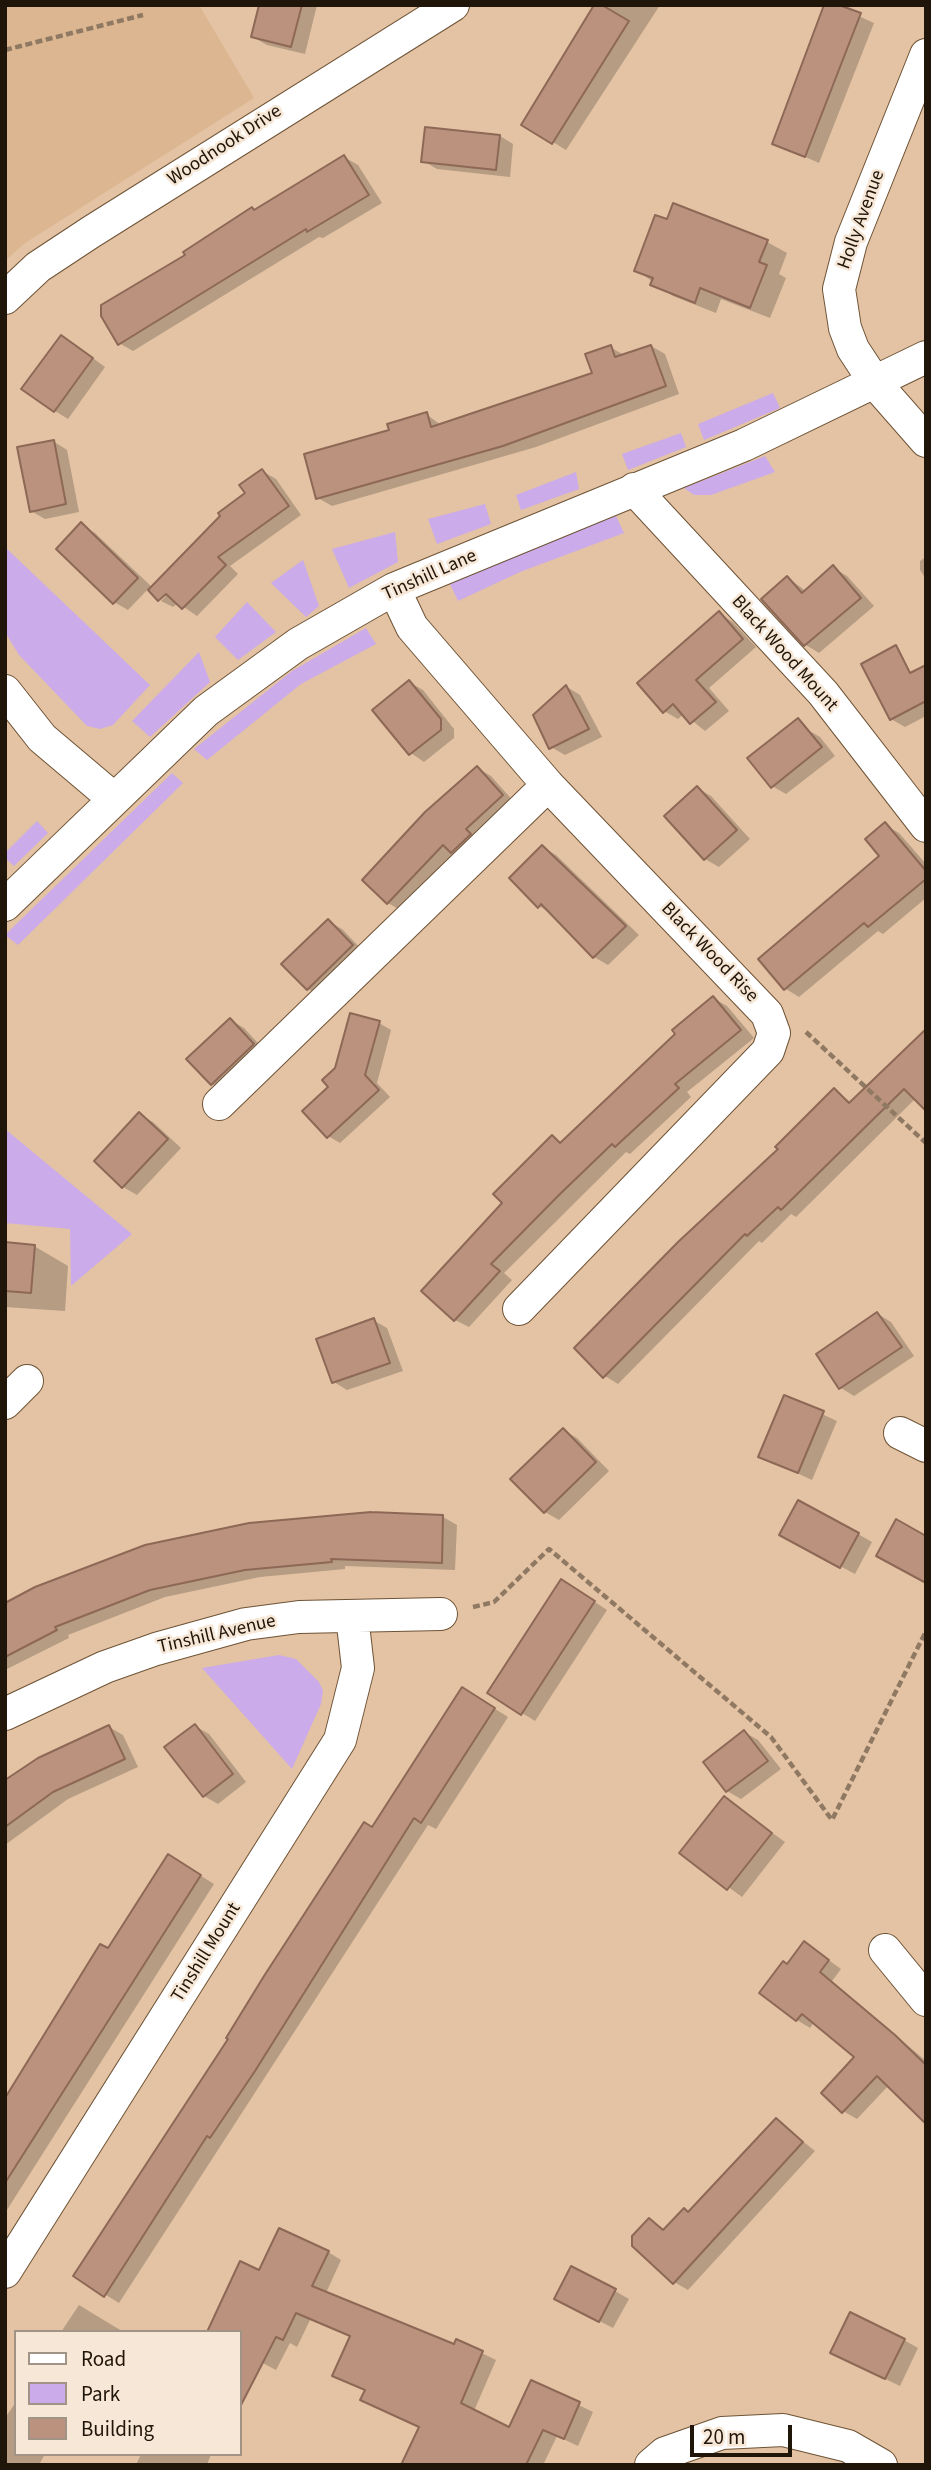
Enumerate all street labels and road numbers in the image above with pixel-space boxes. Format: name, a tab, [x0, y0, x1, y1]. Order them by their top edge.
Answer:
street label: Woodnook Drive	[164, 101, 286, 191]
street label: Holly Avenue	[834, 167, 890, 273]
street label: Tinshill Lane	[380, 545, 480, 607]
street label: Black Wood Mount	[726, 591, 842, 717]
street label: Black Wood Rise	[656, 898, 762, 1008]
street label: Tinshill Avenue	[156, 1610, 278, 1660]
street label: Tinshill Mount	[167, 1899, 247, 2007]

